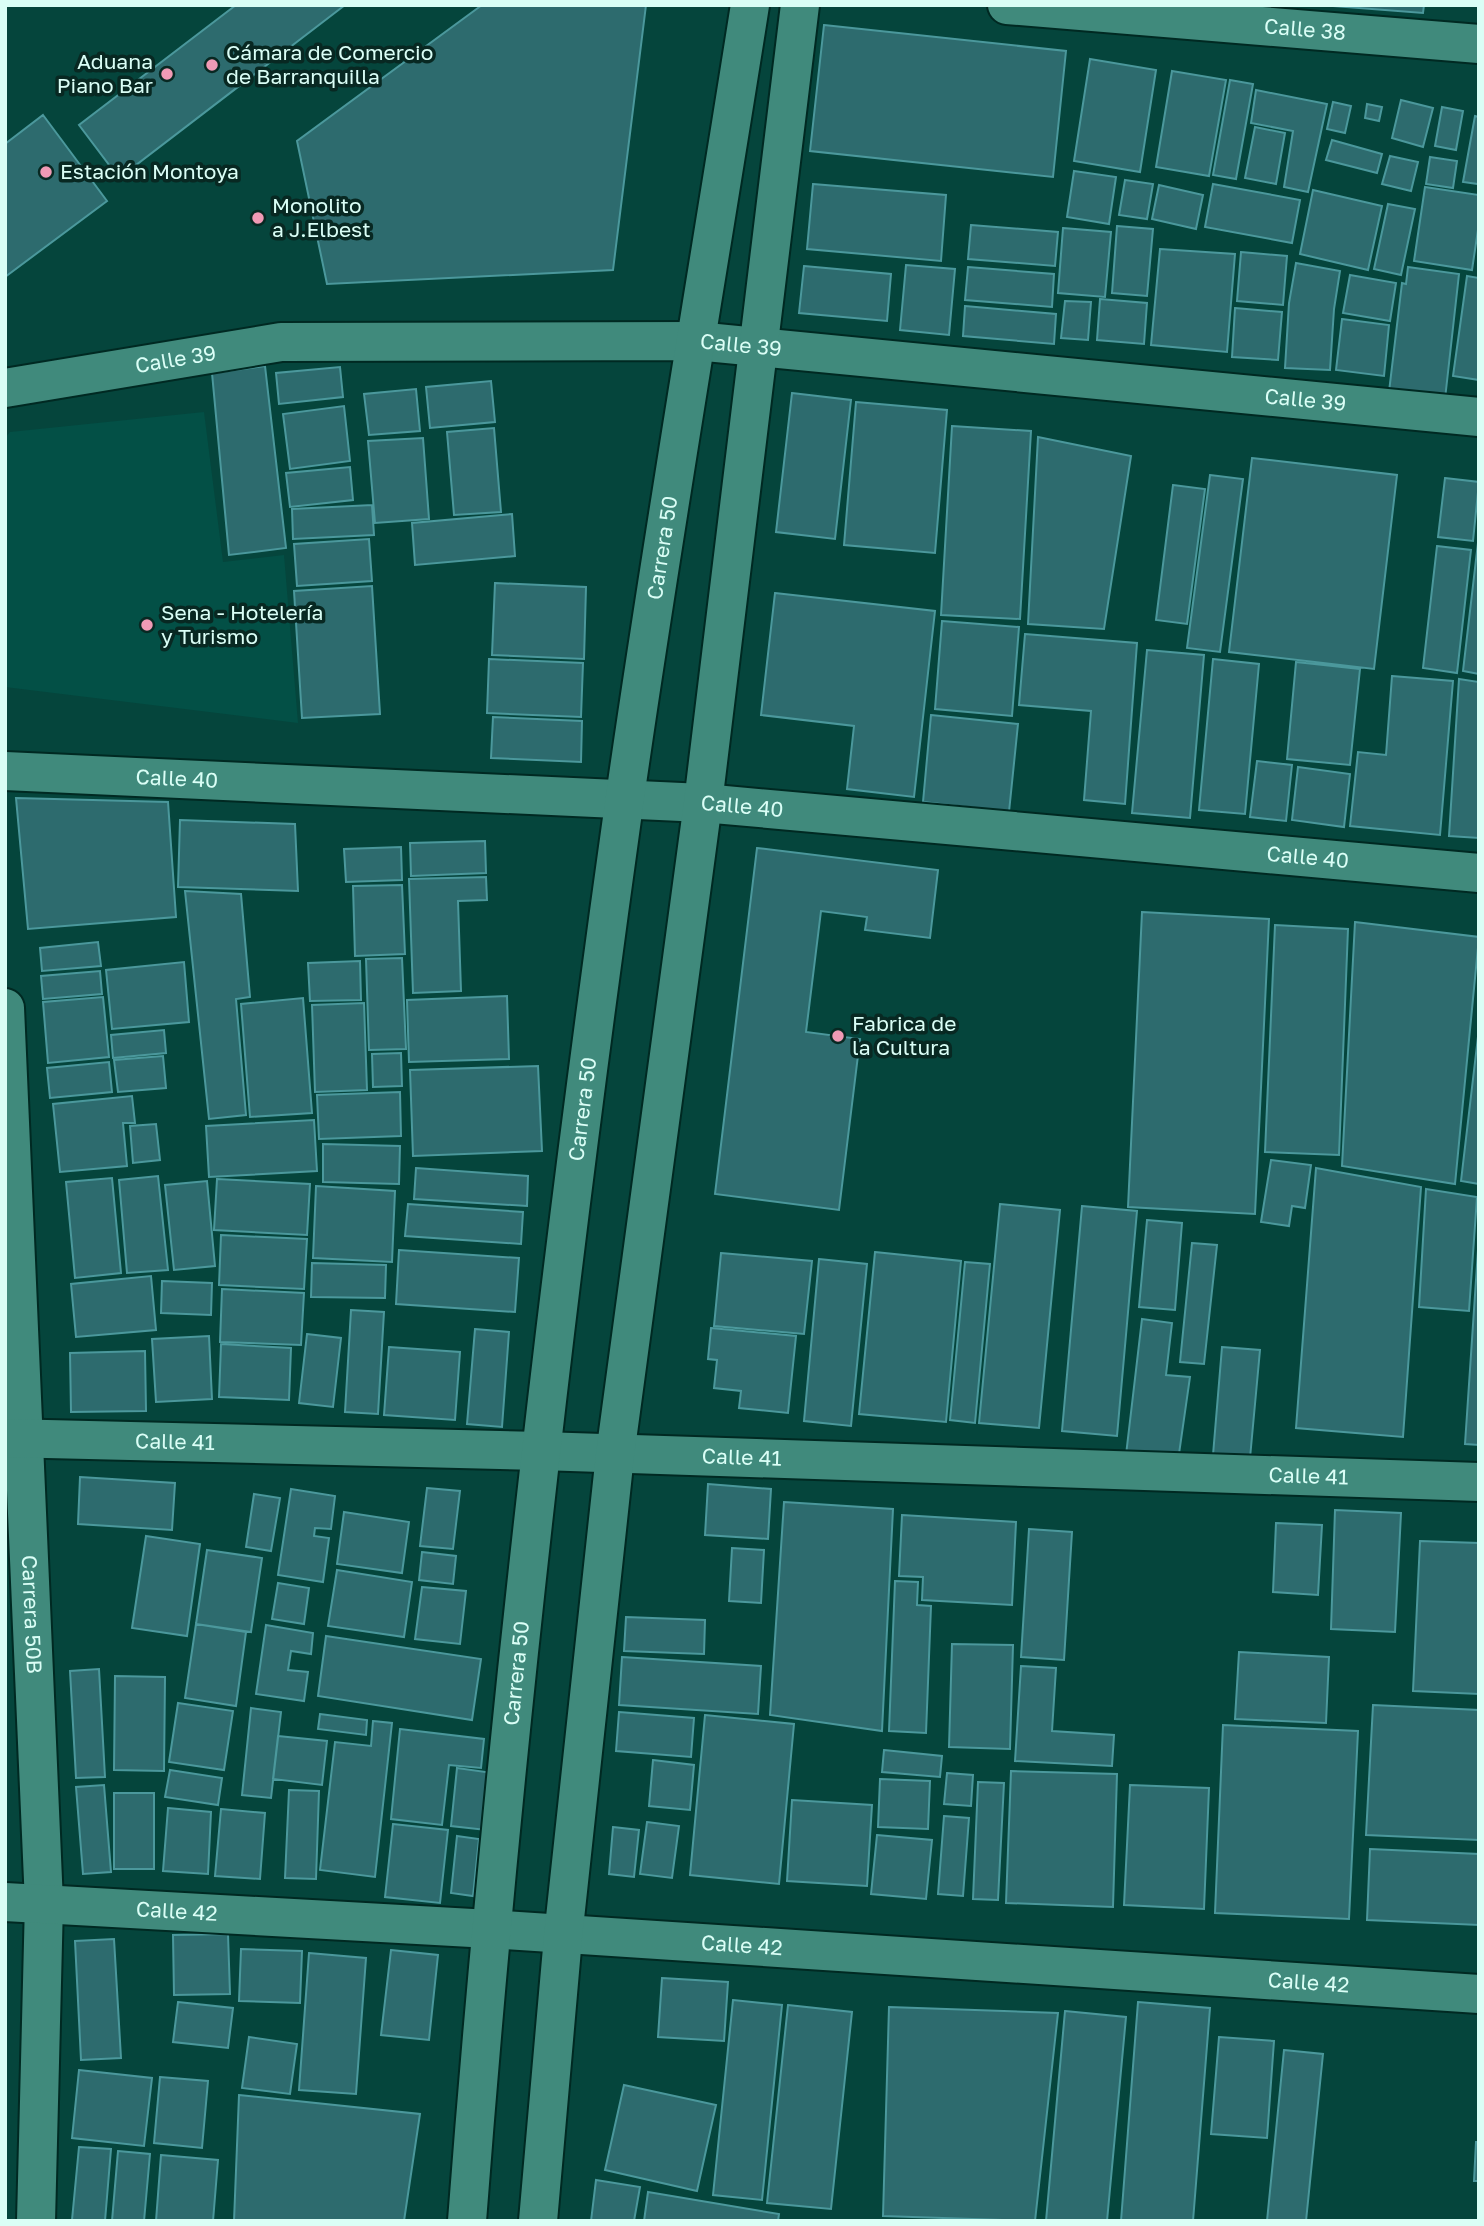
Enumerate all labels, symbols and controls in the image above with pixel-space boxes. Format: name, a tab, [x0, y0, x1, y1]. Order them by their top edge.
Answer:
street label: Calle 38	[1263, 12, 1347, 45]
place label: Cámara de Comercio de Barranquilla	[226, 39, 433, 89]
place label: Aduana Piano Bar	[57, 48, 153, 98]
marker: Cámara de Comercio de Barranquilla	[204, 57, 220, 73]
marker: Aduana Piano Bar	[159, 66, 175, 82]
place label: Estación Montoya	[60, 158, 239, 184]
marker: Estación Montoya	[38, 164, 54, 180]
place label: Monolito a J.Elbest	[272, 192, 371, 242]
marker: Monolito a J.Elbest	[250, 210, 266, 226]
street label: Calle 39	[699, 327, 783, 361]
street label: Calle 39	[133, 339, 218, 378]
street label: Calle 39	[1263, 382, 1347, 416]
street label: Carrera 50	[641, 494, 683, 601]
place label: Sena - Hotelería y Turismo	[161, 599, 323, 649]
marker: Sena - Hotelería y Turismo	[139, 617, 155, 633]
street label: Calle 40	[135, 763, 219, 793]
street label: Calle 40	[700, 789, 785, 822]
street label: Calle 40	[1266, 840, 1350, 873]
place label: Fabrica de la Cultura	[852, 1010, 956, 1060]
marker: Fabrica de la Cultura	[830, 1028, 846, 1044]
street label: Carrera 50	[562, 1055, 601, 1163]
street label: Calle 41	[135, 1427, 215, 1455]
street label: Calle 41	[701, 1442, 782, 1471]
street label: Calle 41	[1268, 1461, 1349, 1490]
street label: Carrera 50B	[17, 1554, 48, 1674]
street label: Carrera 50	[497, 1620, 534, 1727]
street label: Calle 42	[135, 1895, 218, 1926]
street label: Calle 42	[700, 1929, 783, 1960]
street label: Calle 42	[1267, 1966, 1350, 1997]

